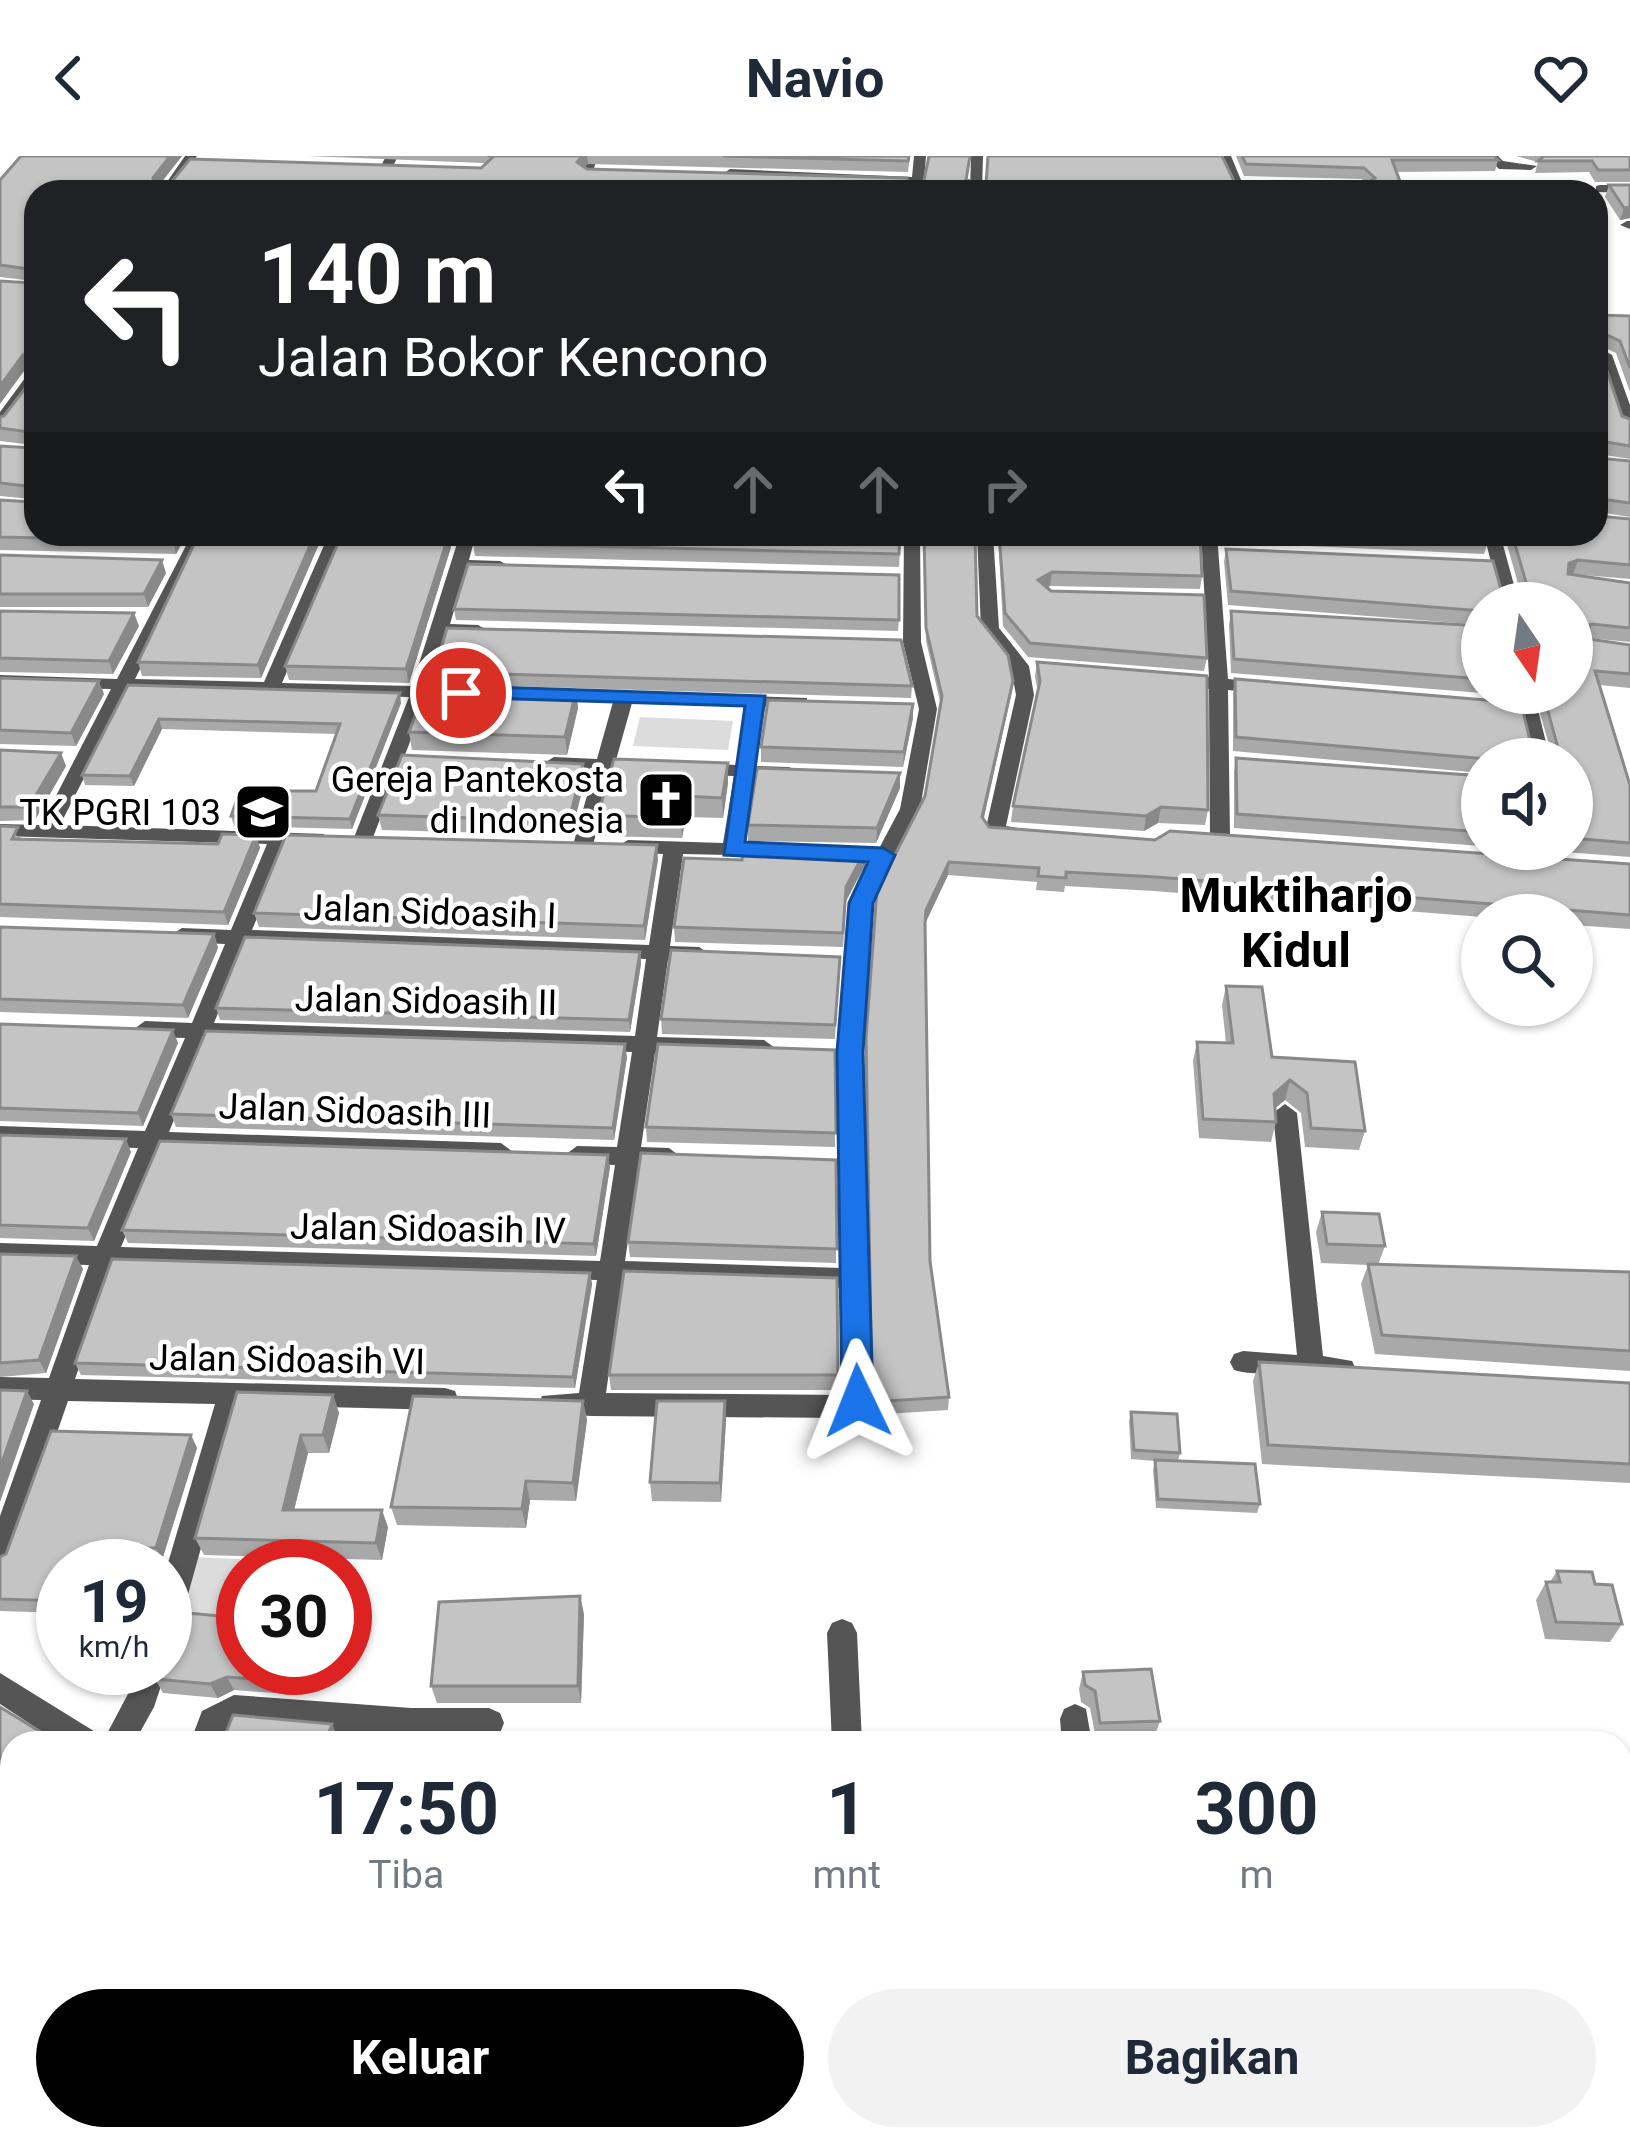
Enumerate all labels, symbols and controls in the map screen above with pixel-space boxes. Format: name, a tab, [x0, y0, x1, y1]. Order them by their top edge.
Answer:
icon: back	[36, 45, 102, 111]
icon: heart	[1528, 45, 1594, 111]
text: Navio	[746, 47, 884, 110]
text: 140 m	[258, 225, 496, 324]
icon: left	[60, 228, 216, 384]
text: Jalan Bokor Kencono	[258, 326, 769, 389]
icon: left	[594, 456, 660, 522]
icon: ahead	[720, 456, 786, 522]
icon: ahead	[846, 456, 912, 522]
icon: right	[972, 456, 1038, 522]
north arrow	[1461, 582, 1593, 714]
map controls	[1461, 582, 1593, 1026]
pin	[410, 642, 512, 744]
icon: arrive	[428, 660, 494, 726]
button: sound	[1461, 738, 1593, 870]
place label: Gereja Pantekosta di Indonesia	[331, 759, 624, 842]
church icon: Gereja Pantekosta di Indonesia	[635, 769, 697, 831]
school or university icon: TK PGRI 103	[232, 781, 294, 843]
place label: TK PGRI 103	[19, 792, 221, 834]
district label: Muktiharjo Kidul	[1179, 867, 1413, 979]
street label: Jalan Sidoasih I	[303, 887, 557, 937]
button: search	[1461, 894, 1593, 1026]
street label: Jalan Sidoasih II	[294, 978, 558, 1024]
street label: Jalan Sidoasih III	[218, 1085, 492, 1137]
street label: Jalan Sidoasih IV	[290, 1206, 566, 1252]
street label: Jalan Sidoasih VI	[149, 1337, 425, 1383]
position arrow	[795, 1338, 921, 1464]
speed limit sign: 30	[216, 1539, 372, 1695]
text: 19	[80, 1566, 148, 1637]
text: km/h	[79, 1629, 149, 1664]
text: 17:50	[314, 1767, 499, 1852]
text: 1	[826, 1767, 867, 1852]
text: 300	[1195, 1767, 1318, 1852]
text: Tiba	[368, 1852, 444, 1898]
text: mnt	[813, 1852, 881, 1898]
text: m	[1239, 1852, 1274, 1898]
button: Keluar	[36, 1989, 804, 2127]
button: Bagikan	[828, 1989, 1596, 2127]

